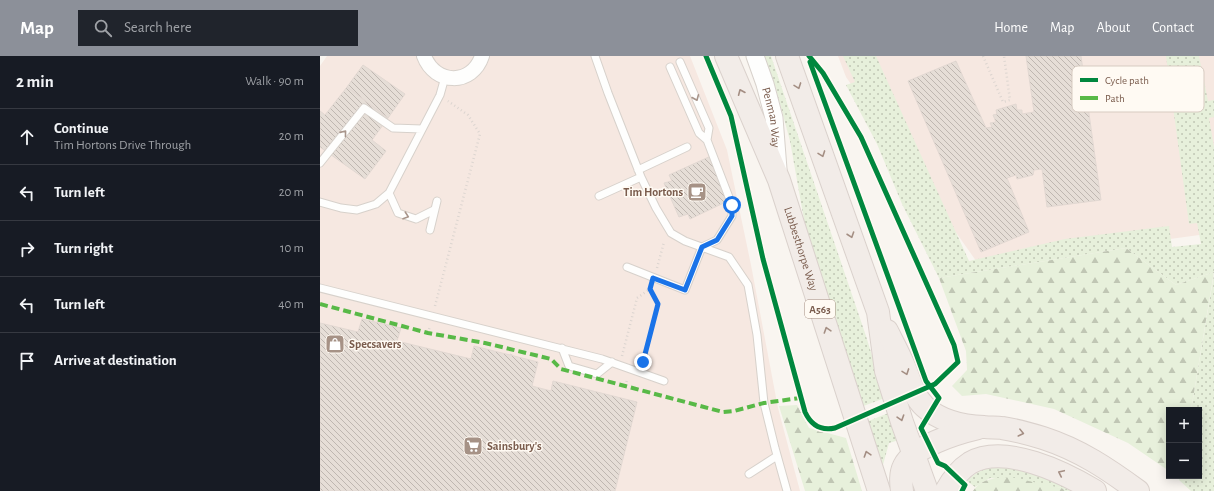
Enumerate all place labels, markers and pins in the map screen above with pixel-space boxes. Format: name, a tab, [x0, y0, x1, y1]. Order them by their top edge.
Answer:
cafe icon: Tim Hortons	[686, 181, 708, 203]
place label: Tim Hortons	[623, 186, 683, 198]
shop icon: Specsavers	[324, 333, 346, 355]
place label: Specsavers	[349, 338, 402, 350]
supermarket icon: Sainsbury's	[462, 435, 484, 457]
place label: Sainsbury's	[487, 440, 542, 453]

